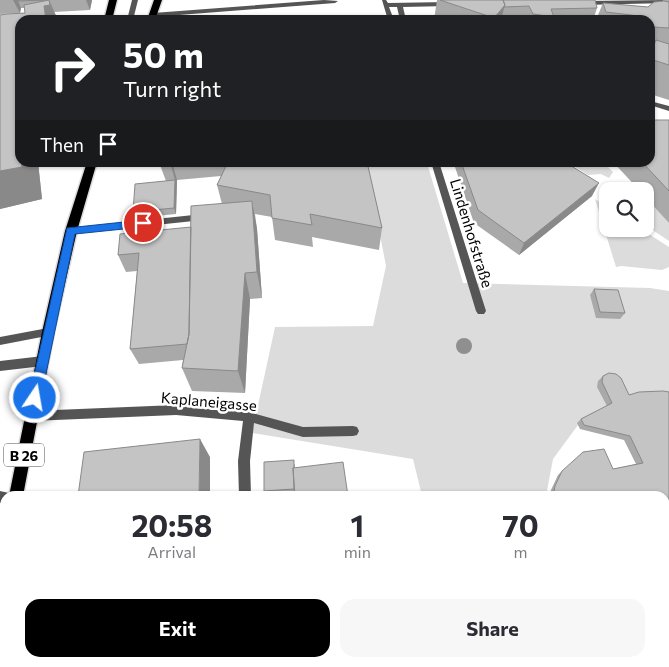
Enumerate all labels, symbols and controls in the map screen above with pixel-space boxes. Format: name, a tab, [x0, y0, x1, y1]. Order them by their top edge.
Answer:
text: 50 m	[123, 32, 204, 75]
icon: right	[40, 35, 105, 100]
text: Turn right	[123, 75, 221, 102]
icon: arrive	[94, 130, 122, 158]
text: Then	[40, 133, 84, 156]
street label: Lindenhofstraße	[447, 176, 497, 290]
map controls	[599, 182, 654, 237]
button: search	[599, 182, 654, 237]
pin	[122, 202, 164, 244]
icon: arrive	[129, 209, 157, 237]
position arrow	[8, 371, 60, 423]
street label: Kaplaneigasse	[160, 388, 258, 414]
road number: B 26	[4, 444, 44, 466]
text: 20:58	[131, 506, 212, 543]
text: 1	[350, 506, 364, 543]
text: 70	[502, 506, 539, 543]
text: Arrival	[148, 542, 196, 561]
text: min	[344, 542, 371, 561]
text: m	[513, 542, 527, 561]
button: Exit	[25, 599, 330, 657]
button: Share	[340, 599, 645, 657]

